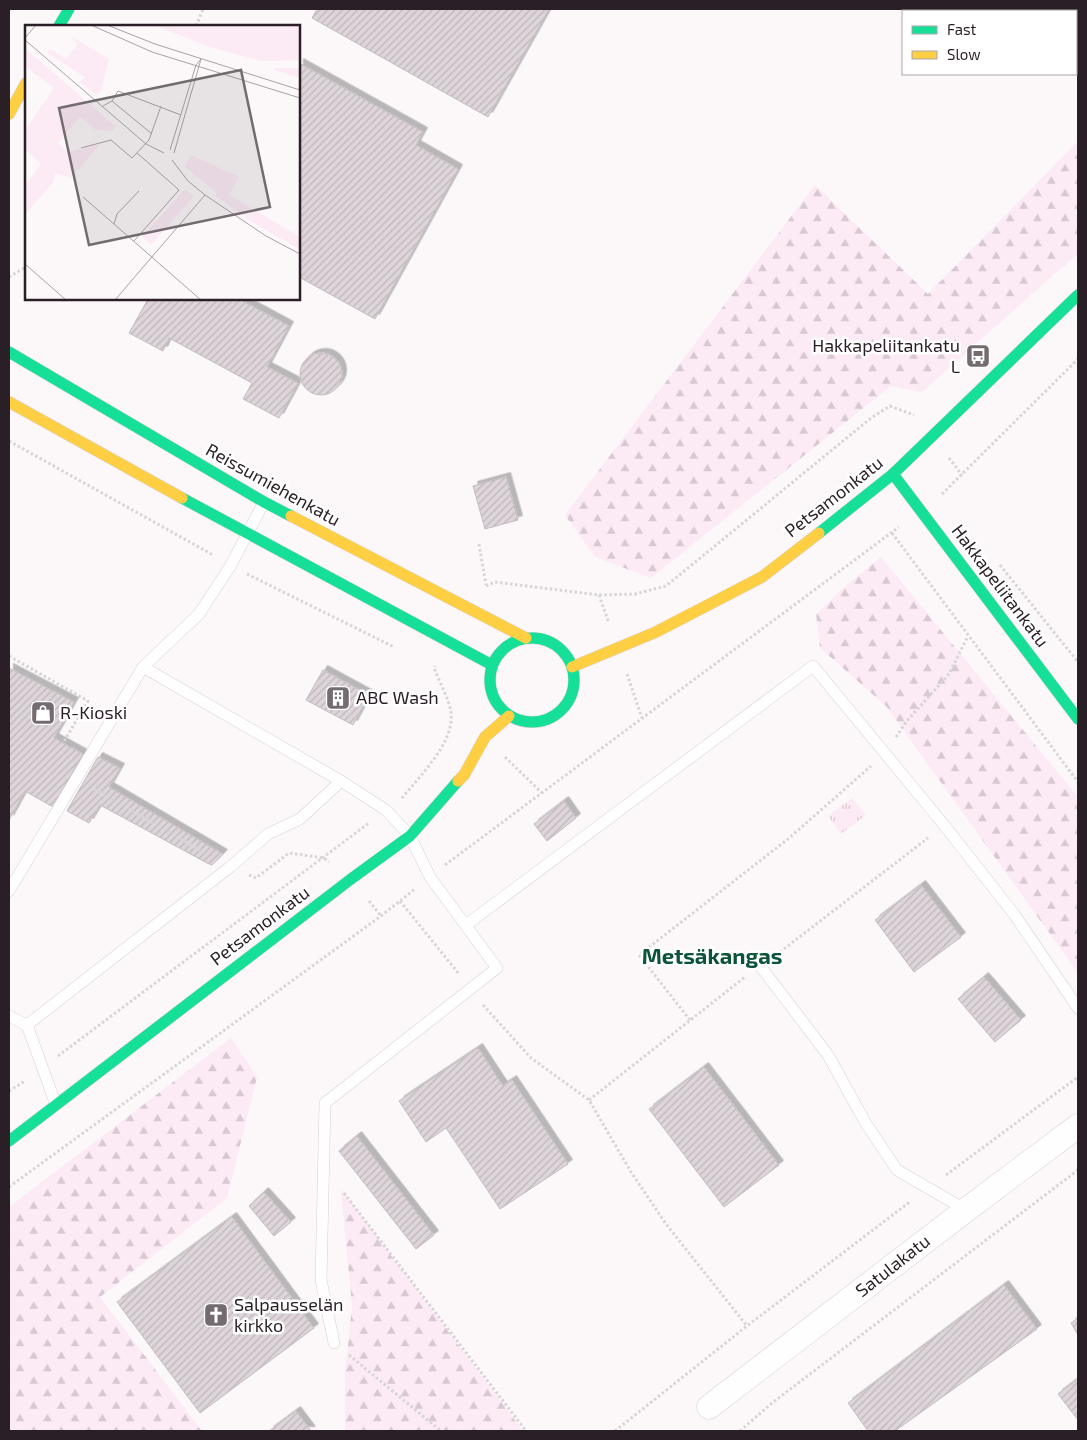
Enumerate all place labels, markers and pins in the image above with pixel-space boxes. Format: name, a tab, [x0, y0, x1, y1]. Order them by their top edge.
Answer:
place label: Hakkapeliitankatu L	[812, 334, 960, 377]
bus stop icon: Hakkapeliitankatu L	[965, 343, 991, 369]
building icon: ABC Wash	[325, 685, 351, 711]
place label: ABC Wash	[356, 686, 439, 708]
shop icon: R-Kioski	[30, 700, 56, 726]
place label: R-Kioski	[60, 701, 127, 723]
place label: Salpausselän kirkko	[234, 1293, 344, 1336]
church icon: Salpausselän kirkko	[203, 1302, 229, 1328]

